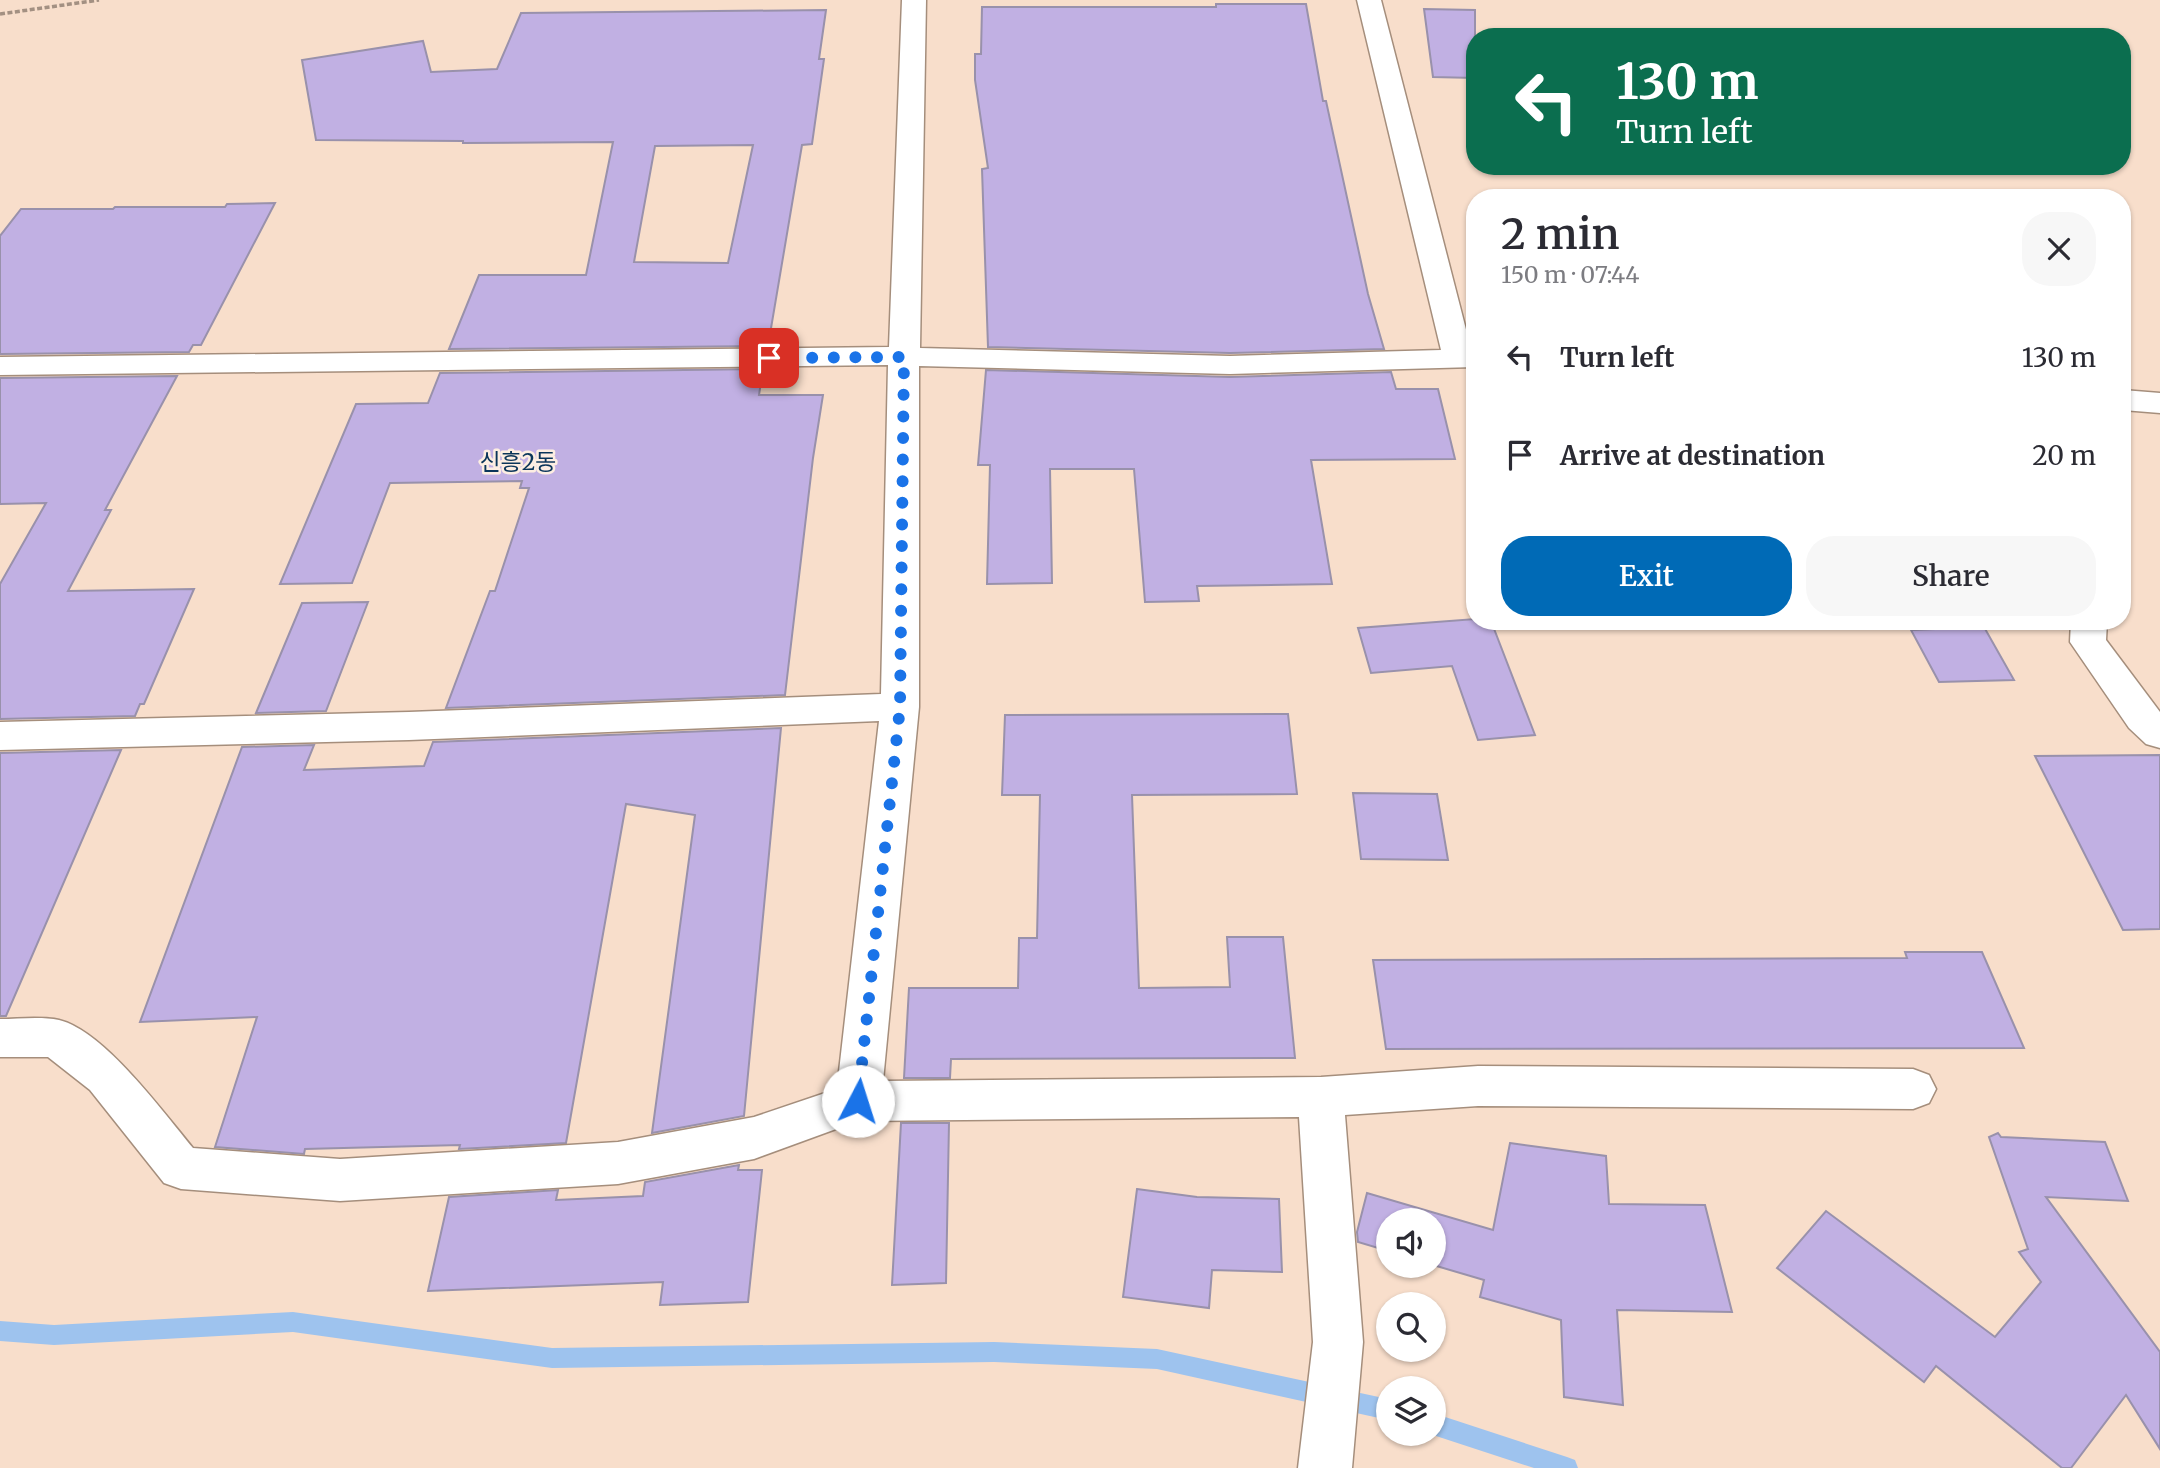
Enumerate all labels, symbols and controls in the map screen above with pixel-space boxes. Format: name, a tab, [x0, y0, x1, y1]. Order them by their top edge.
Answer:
text: 130 m	[1616, 51, 1759, 112]
icon: left	[1501, 56, 1592, 147]
text: Turn left	[1616, 112, 1753, 152]
text: 2 min	[1501, 208, 1620, 260]
button: close	[2022, 212, 2096, 286]
text: 150 m · 07:44	[1501, 260, 1639, 289]
pin	[739, 328, 799, 388]
icon: left	[1501, 338, 1539, 376]
icon: arrive	[750, 339, 788, 377]
text: Turn left	[1560, 341, 1674, 374]
text: 130 m	[2022, 341, 2096, 374]
icon: arrive	[1501, 436, 1539, 474]
text: Arrive at destination	[1560, 439, 1825, 472]
text: 20 m	[2032, 439, 2096, 472]
district label: 신흥2동	[479, 447, 557, 476]
button: Exit	[1501, 536, 1792, 616]
button: Share	[1806, 536, 2096, 616]
position arrow	[821, 1064, 895, 1138]
map controls	[1376, 1208, 1446, 1446]
button: sound	[1376, 1208, 1446, 1278]
button: search	[1376, 1292, 1446, 1362]
button: layers	[1376, 1376, 1446, 1446]

